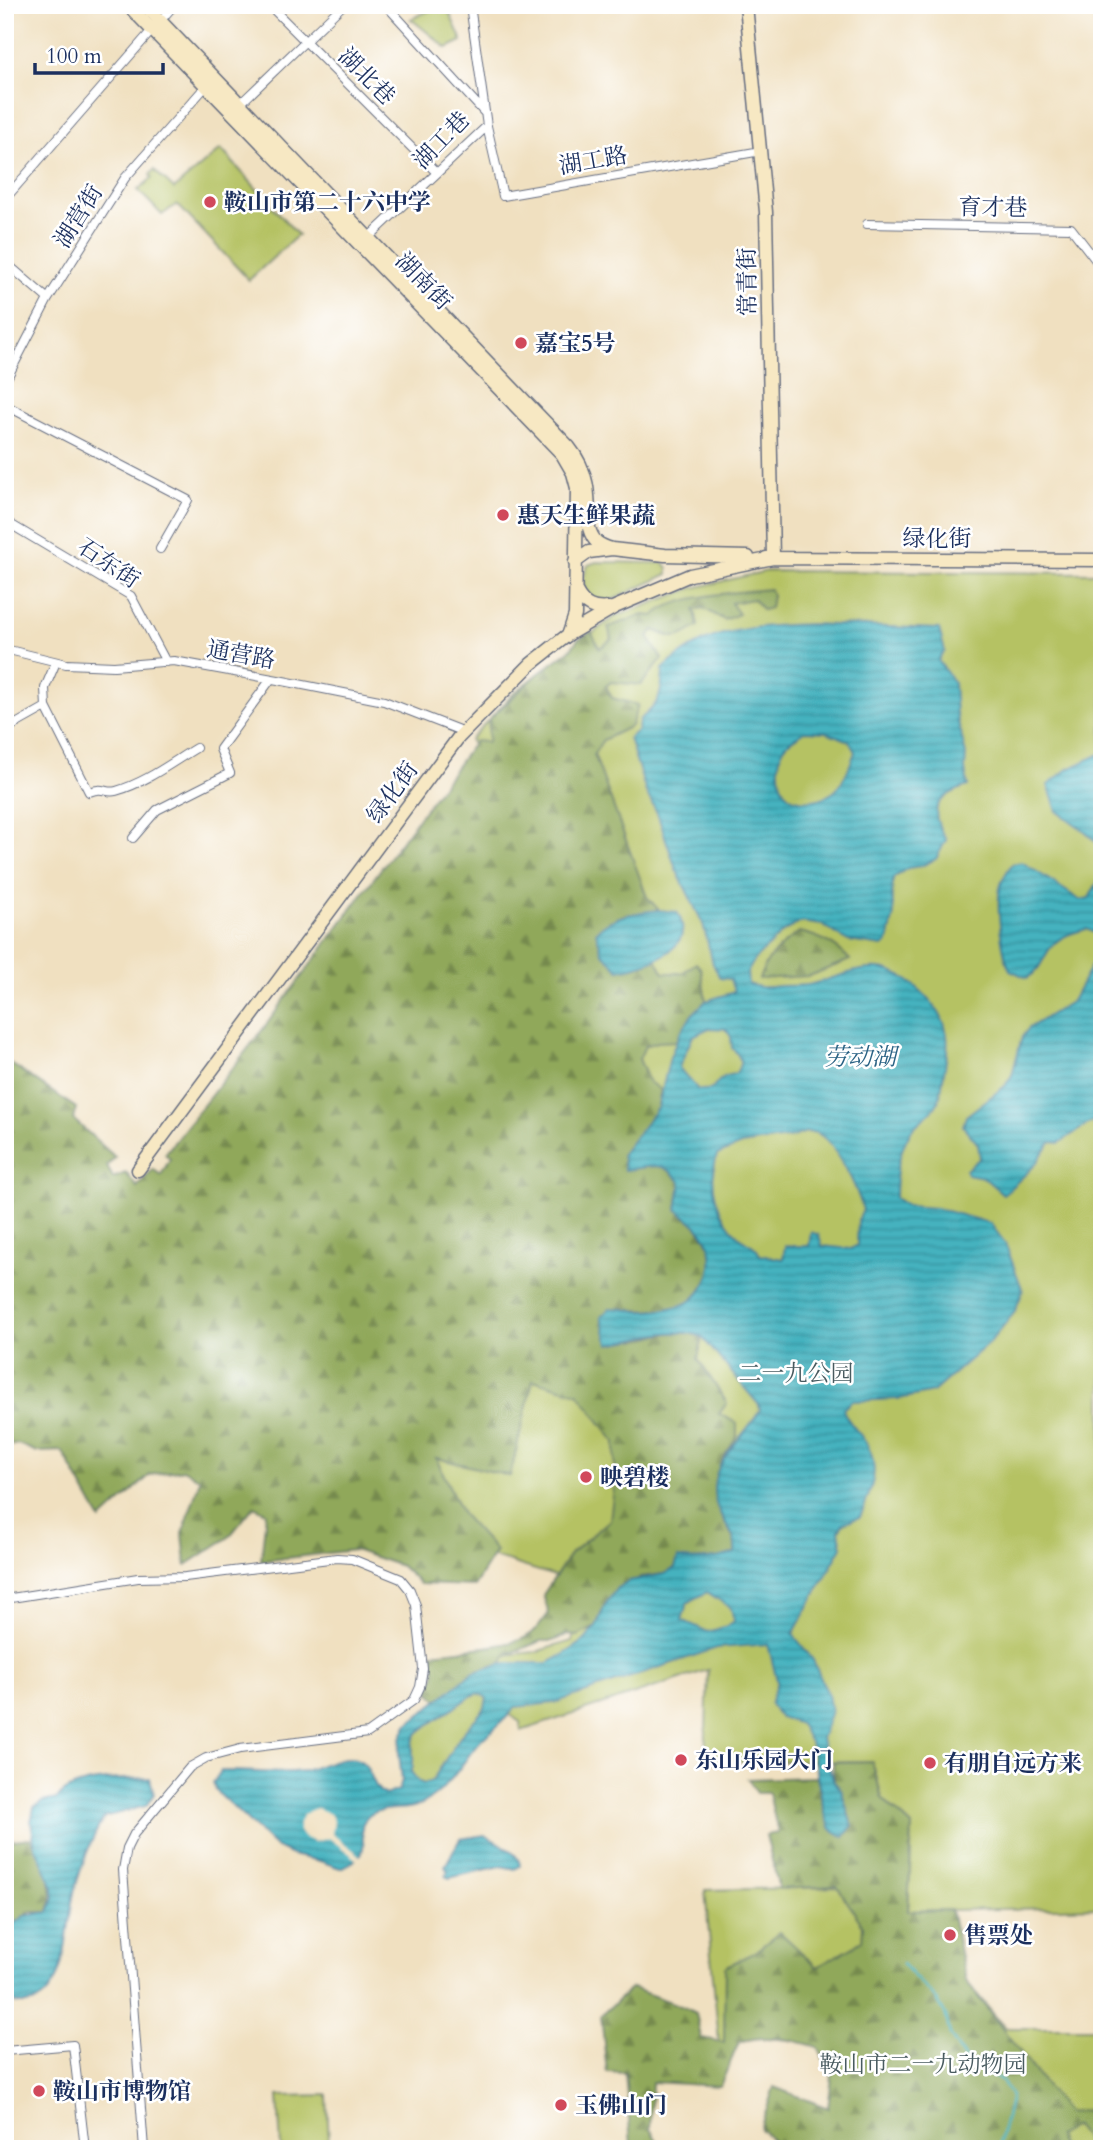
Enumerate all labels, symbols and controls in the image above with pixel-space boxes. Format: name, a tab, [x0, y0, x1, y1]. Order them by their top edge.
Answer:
scale bar	[35, 32, 163, 76]
street label: 湖北巷	[331, 41, 402, 112]
text: 100 m	[46, 42, 102, 71]
street label: 湖工巷	[406, 105, 476, 176]
street label: 湖工路	[556, 139, 630, 182]
street label: 湖营街	[47, 179, 110, 254]
place label: 鞍山市第二十六中学	[224, 187, 431, 218]
street label: 育才巷	[958, 191, 1028, 224]
marker: 鞍山市第二十六中学	[202, 194, 218, 210]
street label: 湖南街	[389, 246, 459, 317]
street label: 常青街	[731, 247, 764, 317]
place label: 嘉宝5号	[535, 328, 616, 359]
marker: 嘉宝5号	[513, 335, 529, 351]
place label: 惠天生鲜果蔬	[517, 500, 655, 531]
marker: 惠天生鲜果蔬	[495, 507, 511, 523]
street label: 绿化街	[903, 523, 972, 554]
street label: 石东街	[71, 531, 146, 596]
street label: 通营路	[204, 633, 278, 676]
street label: 绿化街	[360, 755, 425, 829]
water label: 劳动湖	[824, 1041, 900, 1074]
park label: 二一九公园	[739, 1358, 854, 1389]
place label: 映碧楼	[600, 1462, 669, 1493]
marker: 映碧楼	[578, 1469, 594, 1485]
place label: 东山乐园大门	[695, 1745, 833, 1776]
place label: 有朋自远方来	[944, 1748, 1082, 1779]
marker: 东山乐园大门	[673, 1752, 689, 1768]
marker: 有朋自远方来	[922, 1755, 938, 1771]
place label: 售票处	[964, 1920, 1033, 1951]
marker: 售票处	[942, 1927, 958, 1943]
park label: 鞍山市二一九动物园	[820, 2049, 1027, 2080]
place label: 鞍山市博物馆	[53, 2076, 191, 2107]
marker: 鞍山市博物馆	[31, 2083, 47, 2099]
place label: 玉佛山门	[575, 2090, 667, 2121]
marker: 玉佛山门	[553, 2097, 569, 2113]

